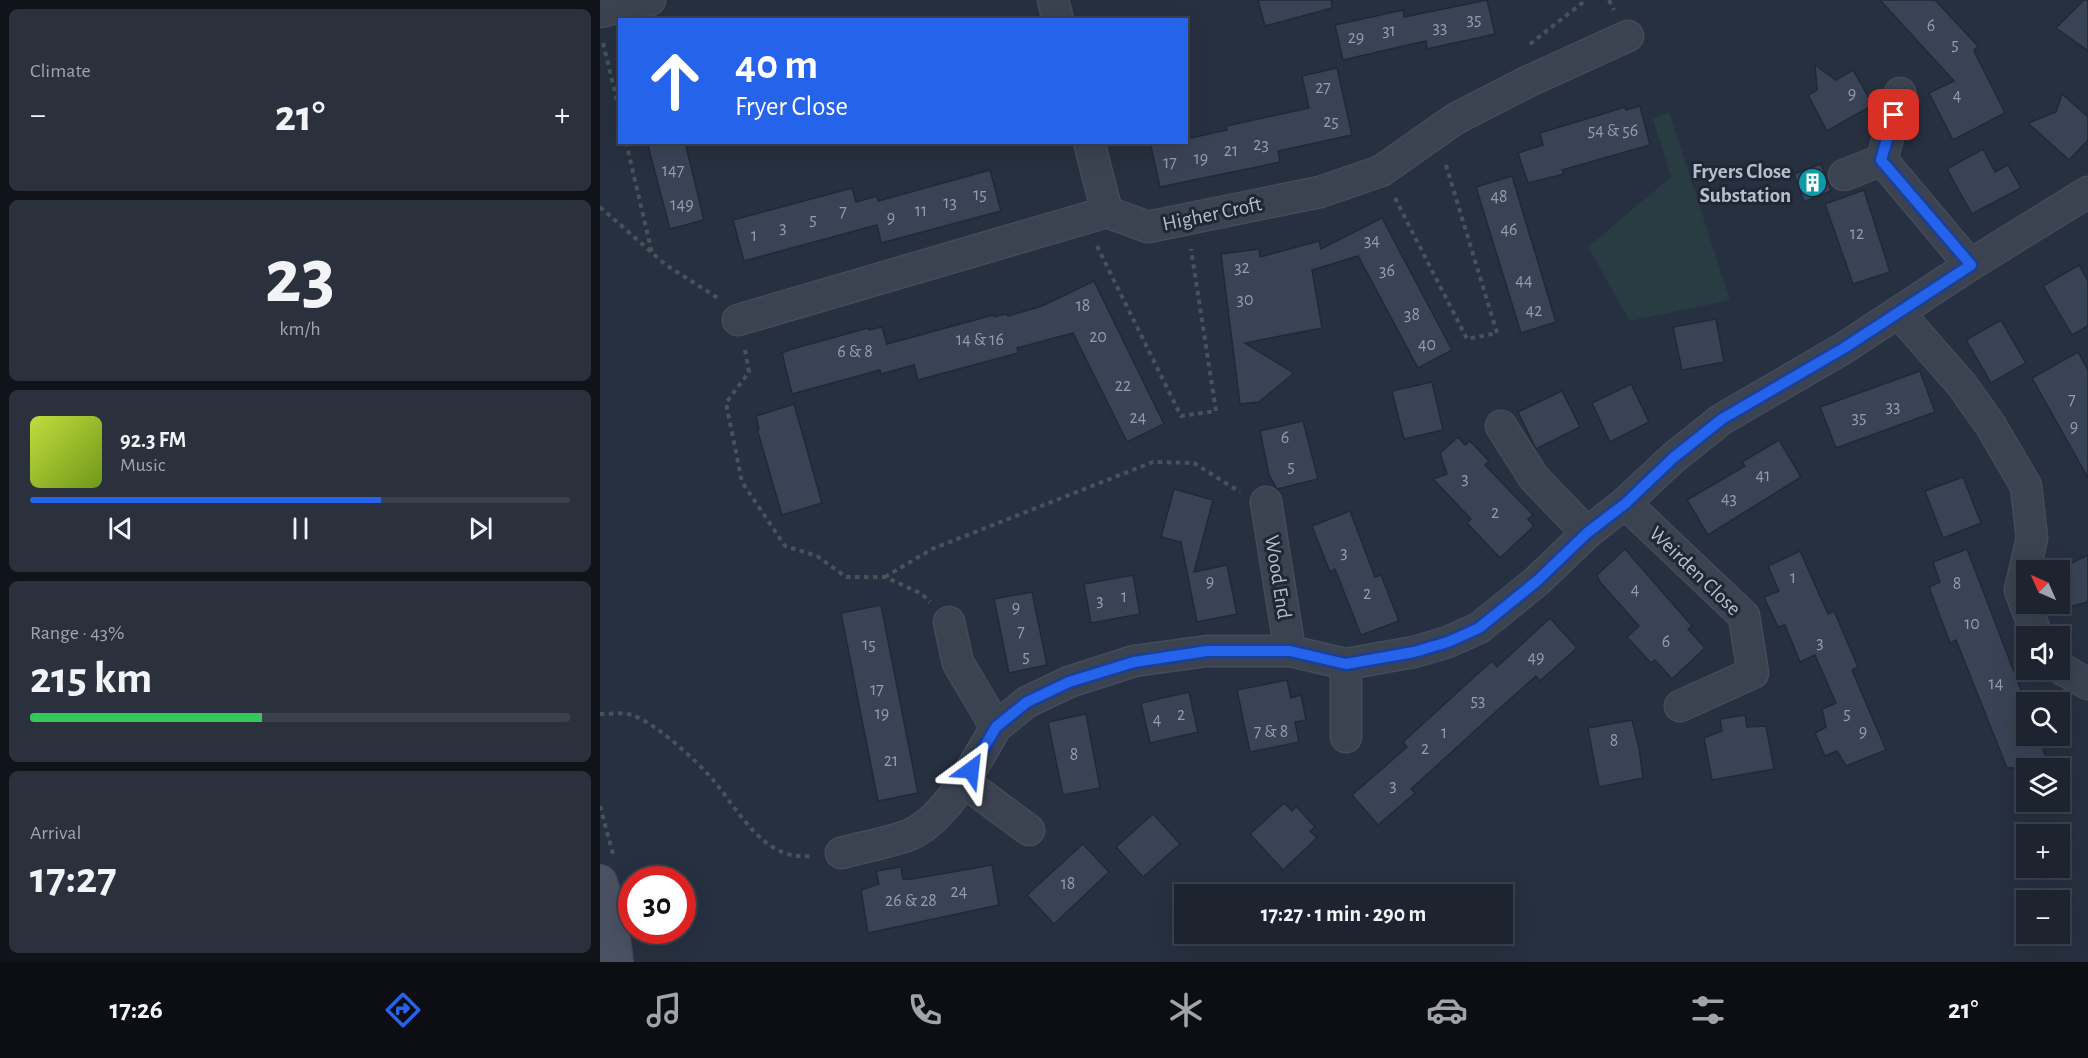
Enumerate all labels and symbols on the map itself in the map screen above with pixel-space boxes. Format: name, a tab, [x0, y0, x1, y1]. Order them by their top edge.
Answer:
house number: 35	[1467, 11, 1481, 29]
house number: 6	[1927, 17, 1935, 35]
house number: 33	[1433, 19, 1447, 37]
house number: 31	[1382, 22, 1396, 40]
house number: 29	[1348, 29, 1364, 47]
house number: 5	[1951, 36, 1959, 54]
house number: 27	[1315, 79, 1331, 97]
house number: 9	[1848, 85, 1856, 103]
house number: 4	[1953, 87, 1962, 105]
pin	[1868, 89, 1919, 140]
house number: 25	[1323, 113, 1339, 131]
house number: 54 & 56	[1588, 122, 1638, 140]
house number: 23	[1253, 136, 1269, 154]
house number: 21	[1224, 142, 1238, 160]
house number: 19	[1194, 150, 1208, 168]
house number: 17	[1163, 154, 1177, 172]
place label: Fryers Close Substation	[1692, 161, 1791, 206]
house number: 147	[662, 162, 684, 180]
building icon: Fryers Close Substation	[1796, 167, 1828, 199]
house number: 15	[973, 186, 987, 204]
house number: 48	[1490, 188, 1508, 206]
street label: Higher Croft	[1160, 193, 1264, 235]
house number: 13	[943, 194, 957, 212]
house number: 149	[670, 196, 694, 214]
house number: 11	[915, 202, 927, 220]
house number: 7	[839, 203, 847, 221]
house number: 9	[887, 209, 895, 227]
house number: 5	[809, 211, 817, 229]
house number: 3	[779, 219, 787, 237]
house number: 46	[1500, 221, 1518, 239]
house number: 12	[1850, 225, 1864, 243]
house number: 1	[751, 227, 757, 245]
house number: 34	[1364, 232, 1380, 250]
house number: 32	[1234, 259, 1250, 277]
house number: 36	[1379, 262, 1395, 280]
house number: 44	[1515, 272, 1533, 290]
house number: 30	[1237, 291, 1253, 309]
house number: 18	[1076, 297, 1090, 315]
house number: 42	[1526, 302, 1542, 320]
house number: 38	[1404, 306, 1420, 324]
house number: 20	[1089, 328, 1107, 346]
house number: 14 & 16	[956, 331, 1004, 349]
house number: 40	[1418, 336, 1436, 354]
house number: 6 & 8	[837, 343, 873, 361]
house number: 22	[1115, 377, 1131, 395]
house number: 7	[2068, 391, 2076, 409]
house number: 33	[1886, 398, 1900, 416]
house number: 24	[1130, 409, 1147, 427]
house number: 35	[1852, 409, 1866, 427]
house number: 9	[2070, 418, 2078, 436]
house number: 6	[1281, 429, 1289, 447]
house number: 5	[1287, 458, 1295, 476]
house number: 41	[1756, 467, 1770, 485]
house number: 3	[1461, 470, 1469, 488]
house number: 43	[1721, 490, 1737, 508]
house number: 2	[1491, 504, 1499, 522]
street label: Weirden Close	[1645, 522, 1745, 620]
street label: Wood End	[1261, 534, 1295, 620]
house number: 3	[1340, 544, 1348, 562]
north arrow	[2016, 560, 2070, 614]
house number: 1	[1790, 569, 1796, 587]
house number: 9	[1206, 573, 1214, 591]
house number: 8	[1953, 575, 1961, 593]
house number: 4	[1631, 581, 1640, 599]
house number: 2	[1363, 585, 1371, 603]
house number: 1	[1121, 588, 1127, 606]
house number: 3	[1096, 592, 1104, 610]
house number: 9	[1012, 599, 1020, 617]
house number: 10	[1964, 615, 1980, 633]
house number: 7	[1017, 623, 1025, 641]
house number: 6	[1662, 633, 1670, 651]
house number: 3	[1816, 634, 1824, 652]
house number: 15	[862, 636, 876, 654]
house number: 5	[1022, 648, 1030, 666]
house number: 49	[1527, 649, 1545, 667]
house number: 14	[1989, 675, 2004, 693]
house number: 17	[870, 681, 884, 699]
house number: 53	[1471, 692, 1485, 710]
house number: 19	[875, 705, 889, 723]
house number: 5	[1843, 705, 1851, 723]
house number: 2	[1177, 706, 1185, 724]
house number: 4	[1153, 711, 1162, 729]
house number: 7 & 8	[1254, 723, 1288, 741]
house number: 9	[1859, 723, 1867, 741]
house number: 1	[1441, 724, 1447, 742]
house number: 8	[1610, 732, 1618, 750]
position arrow	[939, 738, 1003, 802]
house number: 2	[1421, 740, 1429, 758]
house number: 8	[1070, 746, 1078, 764]
house number: 21	[884, 752, 898, 770]
house number: 3	[1389, 777, 1397, 795]
speed limit sign: 30	[618, 866, 696, 944]
house number: 18	[1061, 875, 1075, 893]
house number: 24	[951, 883, 968, 901]
house number: 26 & 28	[885, 892, 937, 910]

